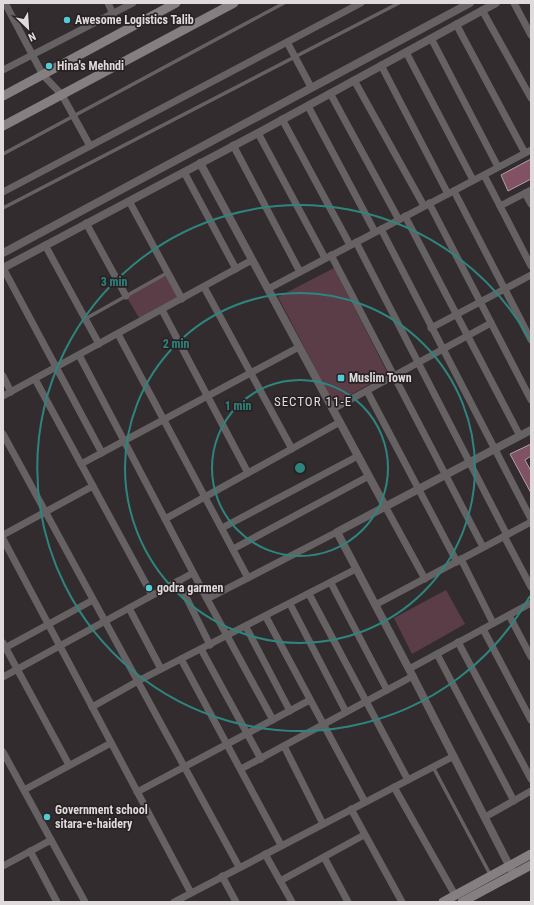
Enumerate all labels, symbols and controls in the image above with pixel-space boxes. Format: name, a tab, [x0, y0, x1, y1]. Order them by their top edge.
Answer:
north arrow	[8, 8, 48, 48]
place label: Awesome Logistics Talib	[75, 13, 194, 27]
marker: Awesome Logistics Talib	[62, 15, 72, 25]
text: N	[26, 29, 38, 44]
place label: Hina's Mehndi	[57, 59, 124, 73]
marker: Hina's Mehndi	[44, 61, 54, 71]
text: 3 min	[101, 275, 127, 289]
text: 2 min	[163, 337, 189, 351]
place label: Muslim Town	[349, 371, 412, 385]
marker: Muslim Town	[336, 373, 346, 383]
district label: SECTOR 11-E	[274, 394, 352, 409]
text: 1 min	[225, 399, 251, 413]
centre of rings	[293, 461, 307, 475]
place label: godra garmen	[157, 581, 223, 595]
marker: godra garmen	[144, 583, 154, 593]
place label: Government school sitara-e-haidery	[55, 803, 148, 831]
marker: Government school sitara-e-haidery	[42, 812, 52, 822]

